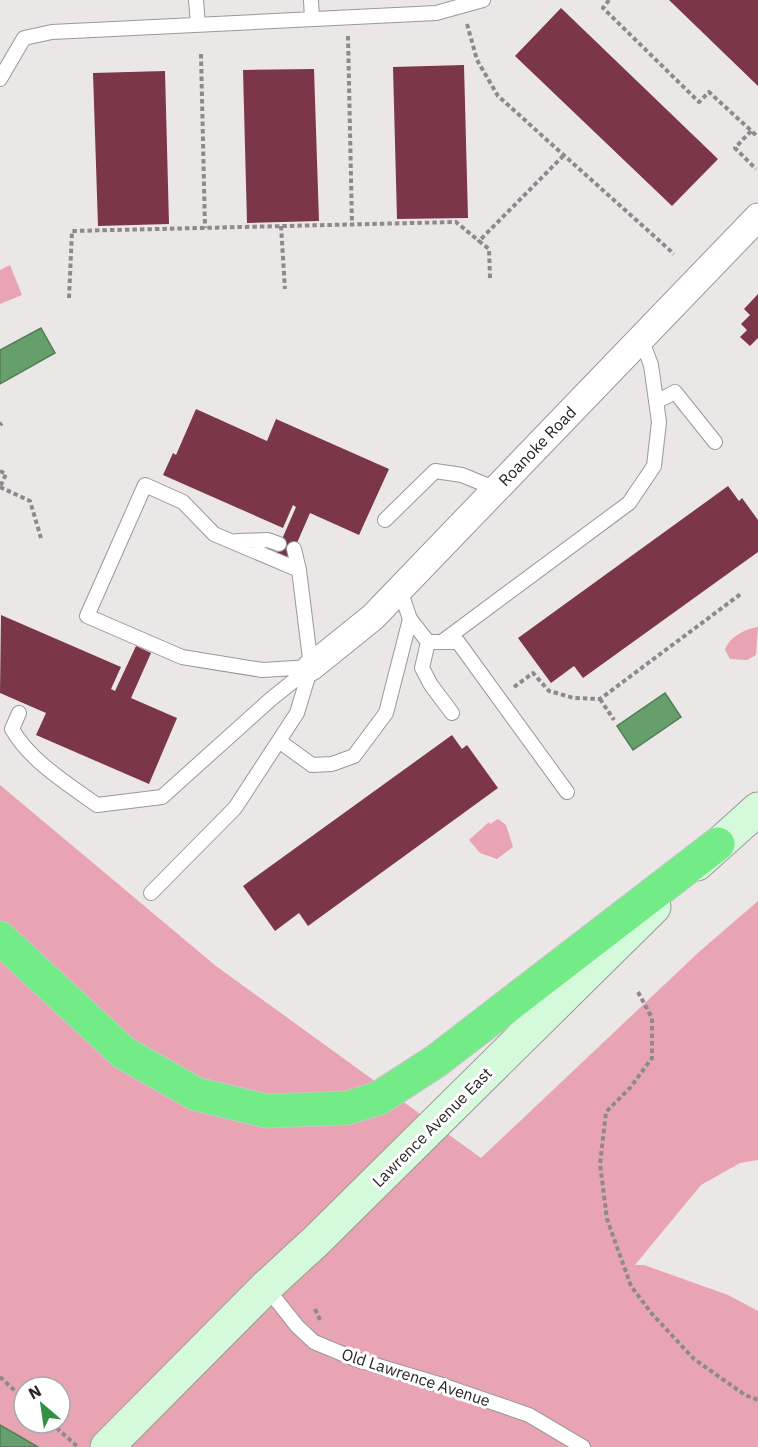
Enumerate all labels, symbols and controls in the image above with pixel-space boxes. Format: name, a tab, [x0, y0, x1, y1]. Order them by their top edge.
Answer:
street label: Roanoke Road	[494, 402, 580, 490]
street label: Lawrence Avenue East	[368, 1063, 496, 1191]
street label: Old Lawrence Avenue	[339, 1344, 493, 1411]
north arrow	[12, 1375, 72, 1435]
text: N	[25, 1380, 45, 1403]

